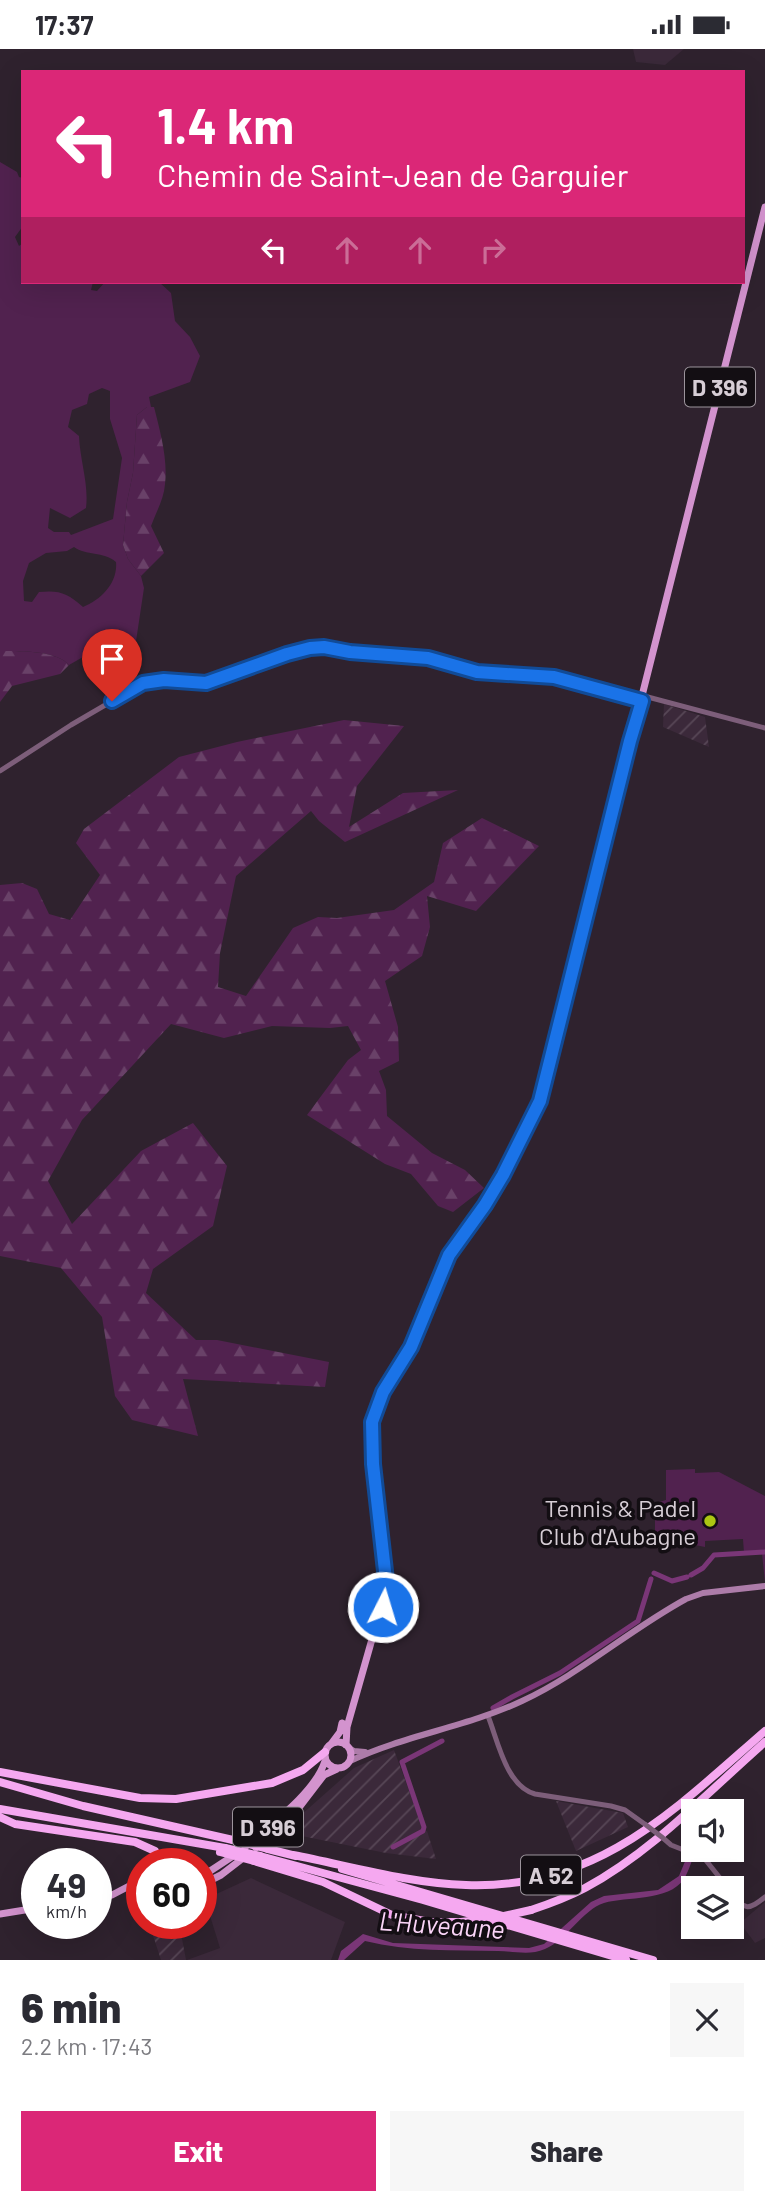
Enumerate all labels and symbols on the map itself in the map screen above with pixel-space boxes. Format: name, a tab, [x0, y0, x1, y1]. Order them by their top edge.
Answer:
road number: D 396	[685, 367, 755, 407]
pin	[82, 629, 142, 701]
place label: Tennis & Padel Club d'Aubagne	[539, 1493, 696, 1550]
marker: Tennis & Padel Club d'Aubagne	[702, 1513, 718, 1529]
position arrow	[346, 1570, 420, 1644]
road number: D 396	[233, 1807, 303, 1847]
speed limit sign: 60	[126, 1848, 217, 1939]
road number: A 52	[521, 1855, 581, 1894]
water label: L'Huveaune	[378, 1904, 506, 1944]

